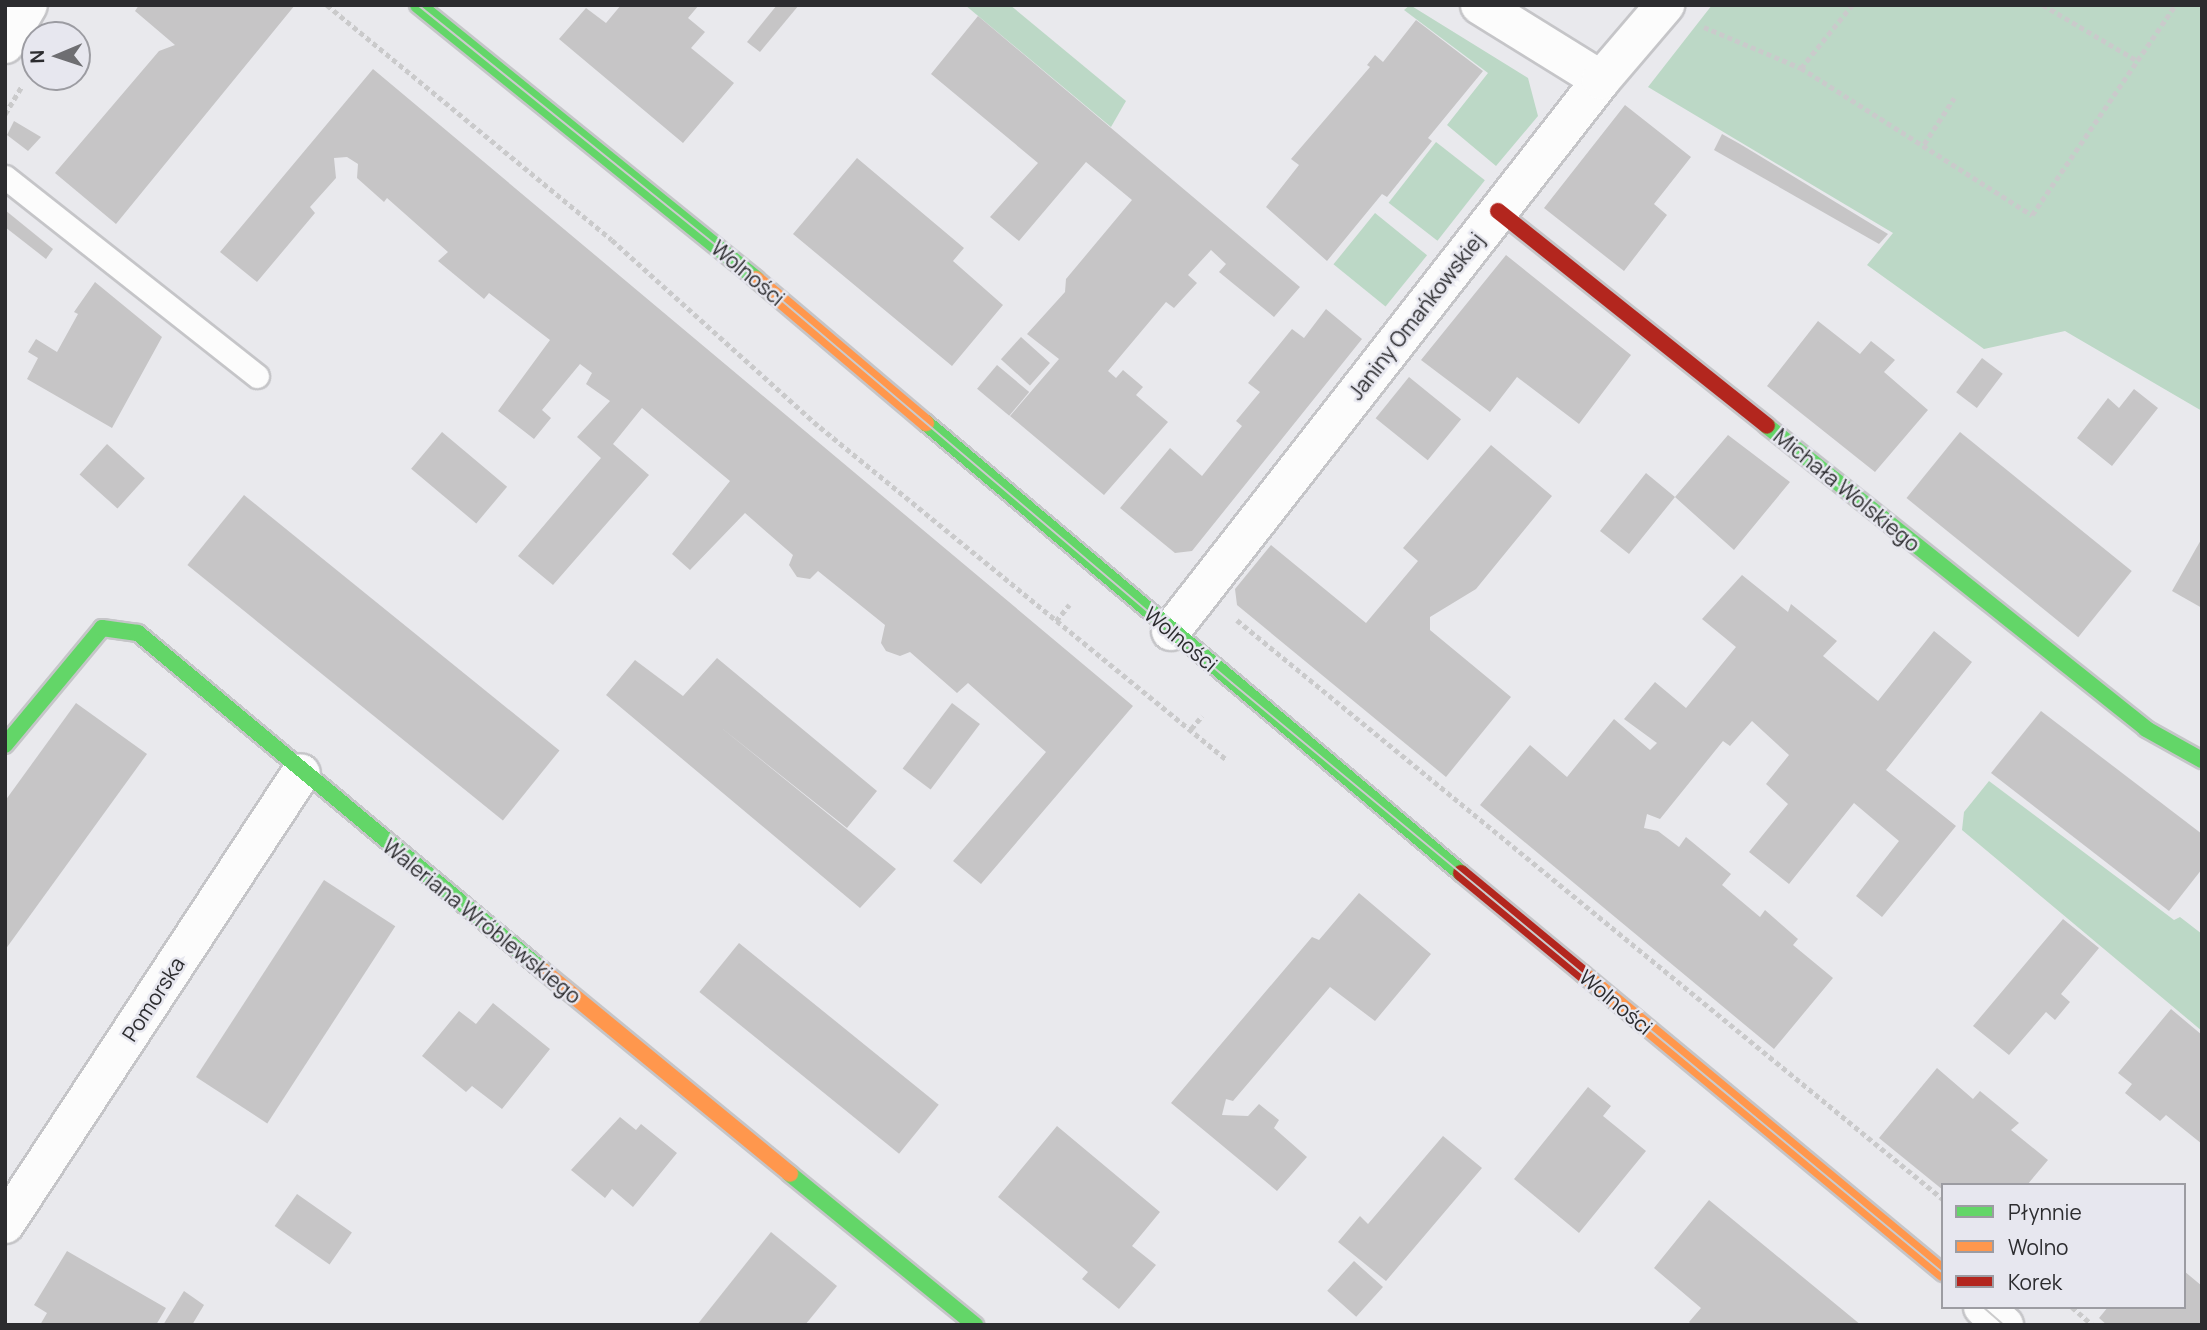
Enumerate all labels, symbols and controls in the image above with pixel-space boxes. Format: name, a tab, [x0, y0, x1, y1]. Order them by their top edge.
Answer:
north arrow	[21, 21, 91, 91]
text: N	[24, 49, 50, 64]
street label: Janiny Omańkowskiej	[1343, 227, 1489, 405]
street label: Wolności	[706, 235, 790, 311]
street label: Michała Wolskiego	[1769, 423, 1925, 557]
street label: Wolności	[1139, 601, 1223, 677]
street label: Waleriana Wróblewskiego	[378, 833, 586, 1009]
street label: Pomorska	[116, 952, 190, 1046]
street label: Wolności	[1574, 964, 1658, 1040]
legend	[1941, 1183, 2186, 1309]
text: Płynnie	[2008, 1198, 2082, 1226]
text: Wolno	[2008, 1233, 2069, 1261]
text: Korek	[2008, 1268, 2062, 1296]

